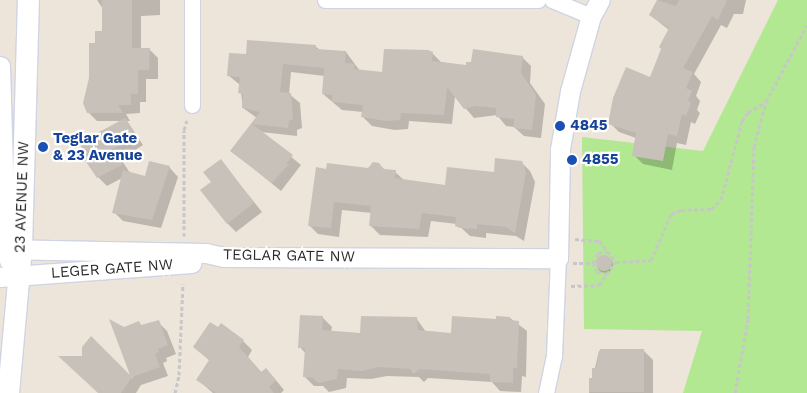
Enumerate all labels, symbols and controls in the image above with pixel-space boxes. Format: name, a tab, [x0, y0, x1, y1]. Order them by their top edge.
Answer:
place label: 4845	[570, 117, 608, 135]
marker: 4845	[554, 120, 566, 132]
place label: Teglar Gate & 23 Avenue	[53, 129, 143, 164]
street label: 23 AVENUE NW	[11, 140, 33, 254]
marker: Teglar Gate & 23 Avenue	[37, 141, 49, 153]
place label: 4855	[582, 151, 619, 169]
marker: 4855	[566, 154, 578, 166]
street label: TEGLAR GATE NW	[223, 246, 355, 266]
street label: LEGER GATE NW	[50, 256, 174, 282]

